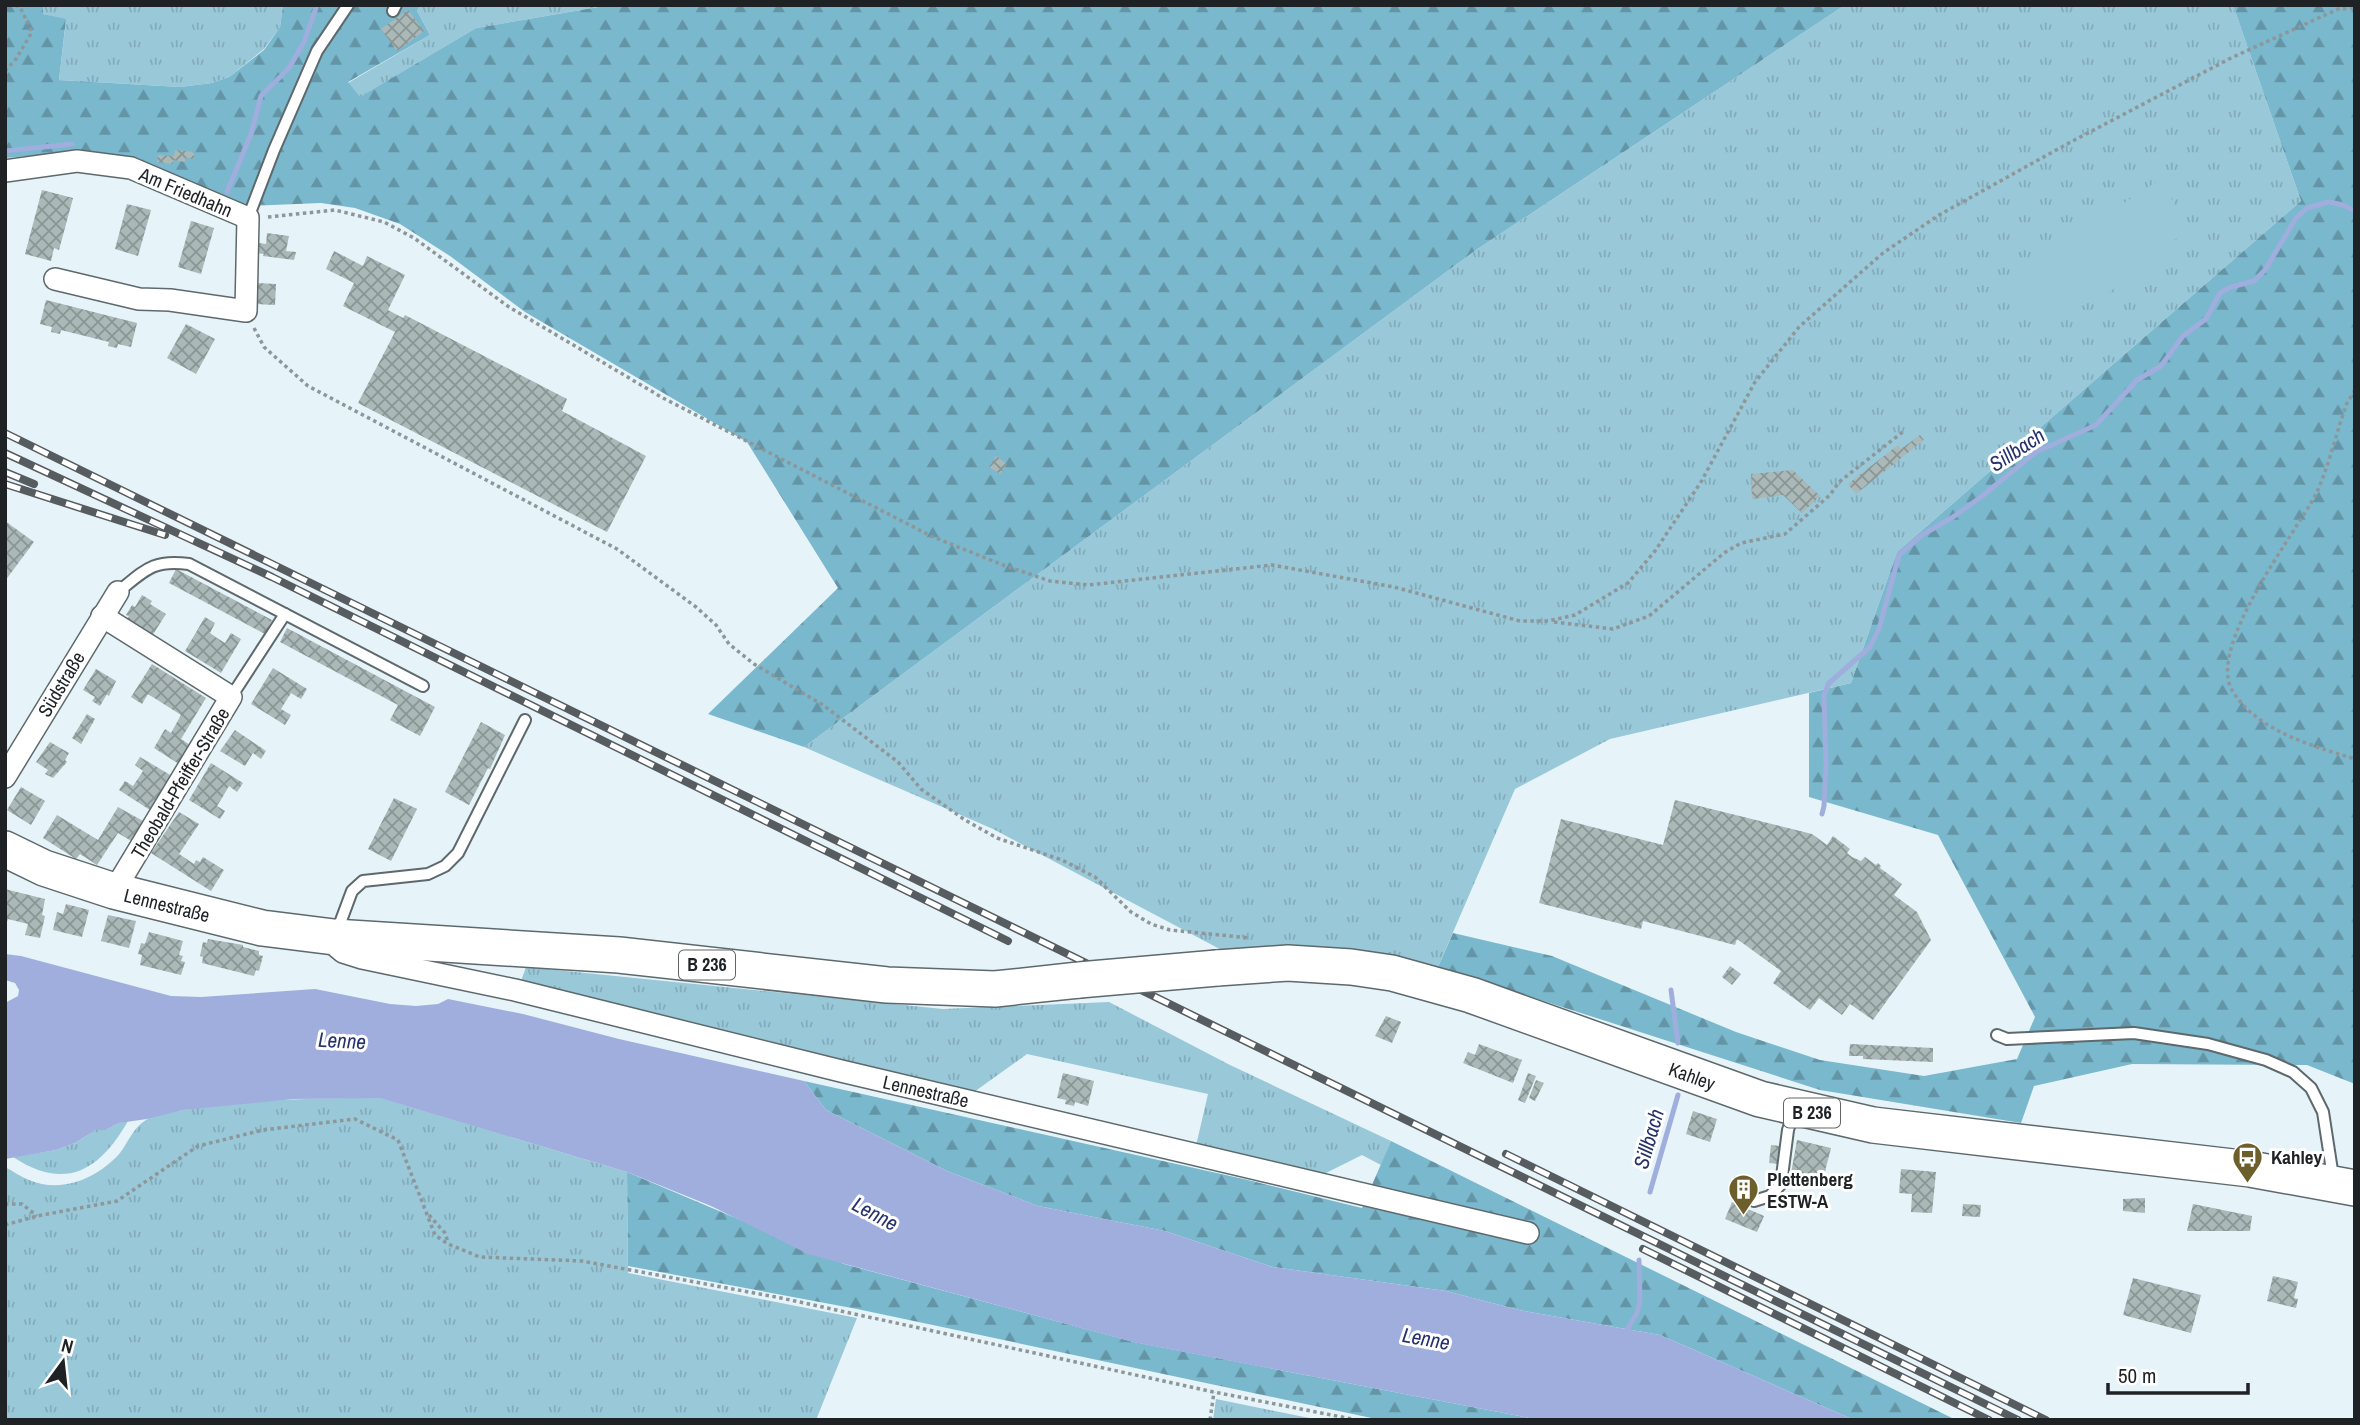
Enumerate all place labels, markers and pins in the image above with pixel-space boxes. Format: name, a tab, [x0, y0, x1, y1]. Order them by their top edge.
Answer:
bus stop icon: Kahley	[2231, 1140, 2265, 1184]
place label: Kahley	[2271, 1144, 2322, 1170]
place label: Plettenberg ESTW-A	[1767, 1166, 1853, 1214]
building icon: Plettenberg ESTW-A	[1727, 1173, 1761, 1217]

